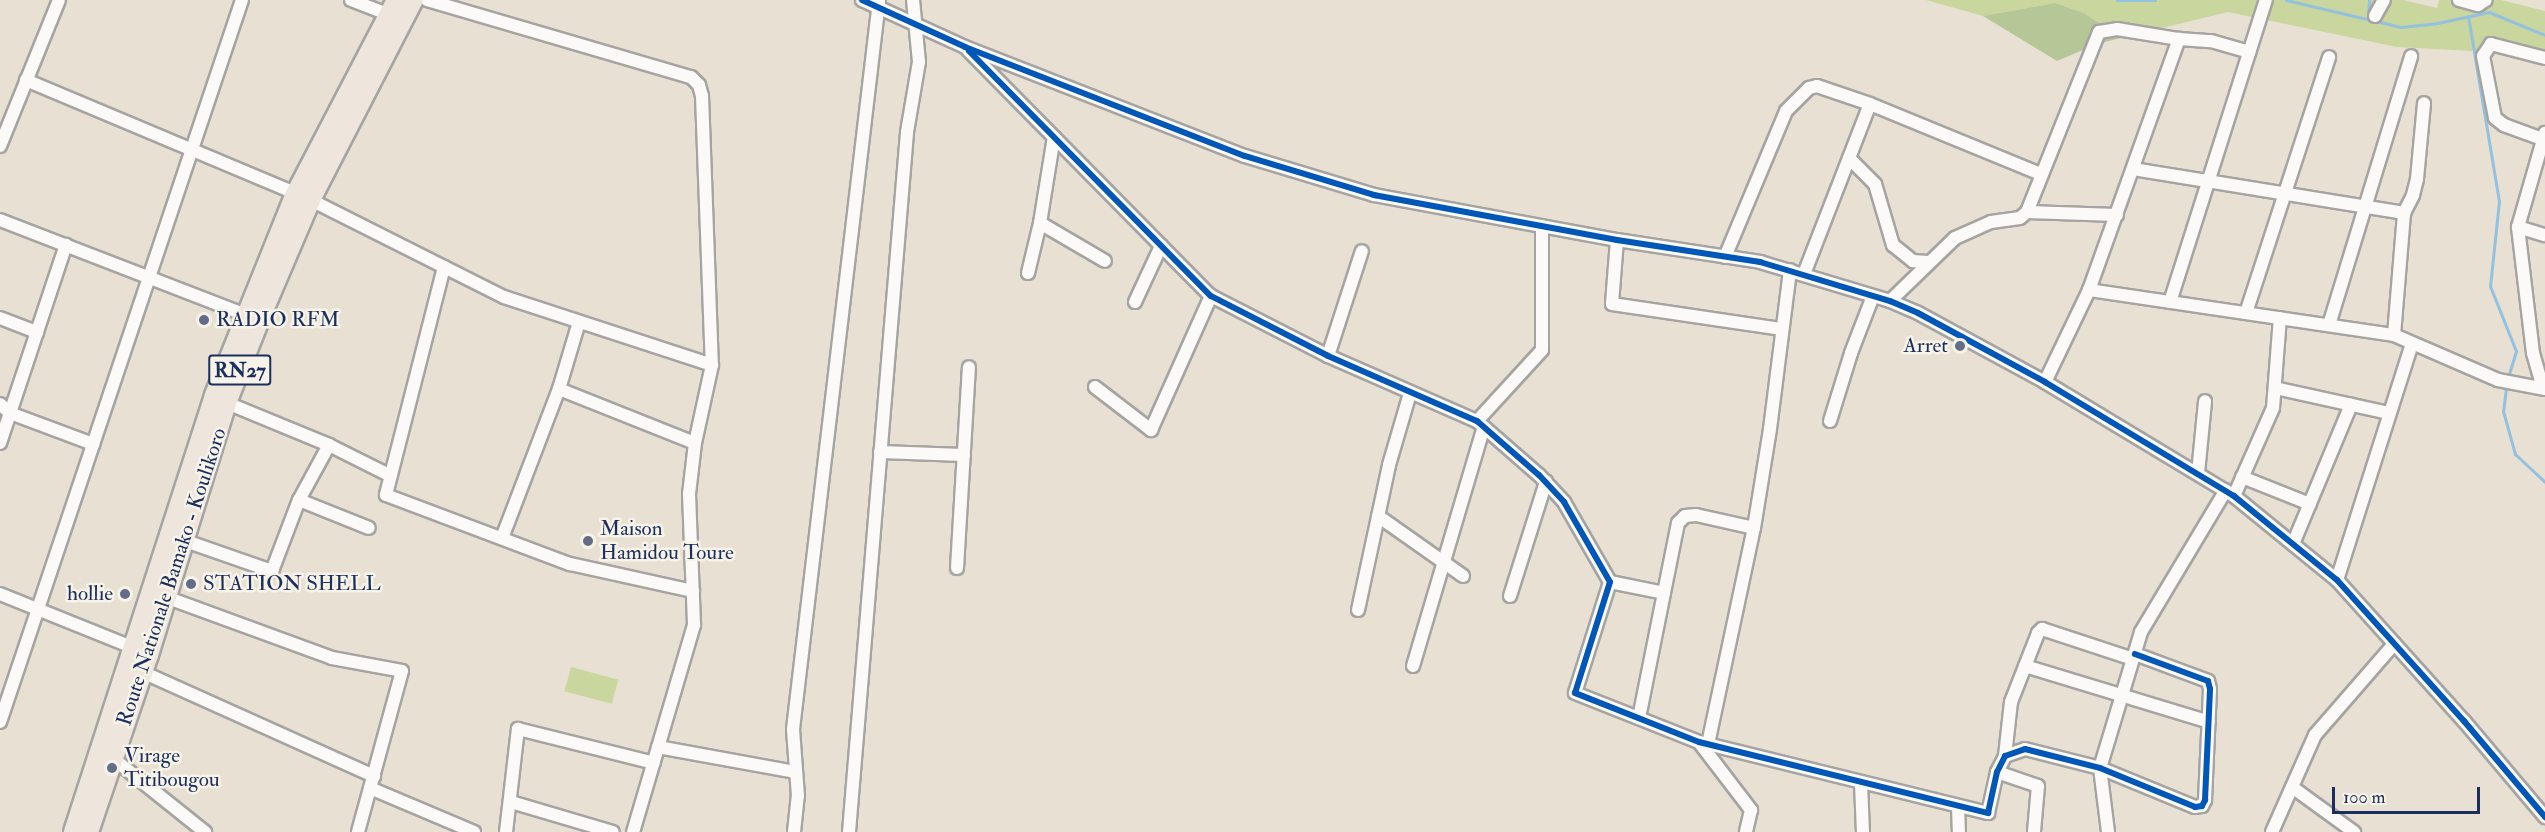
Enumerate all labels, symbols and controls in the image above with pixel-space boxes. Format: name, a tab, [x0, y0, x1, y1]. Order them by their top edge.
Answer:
place label: RADIO RFM	[216, 307, 340, 333]
marker: RADIO RFM	[197, 313, 211, 327]
place label: Arret	[1903, 333, 1948, 359]
marker: Arret	[1953, 339, 1967, 353]
road number: RN27	[207, 353, 273, 387]
street label: Route Nationale Bamako - Koulikoro	[112, 425, 232, 729]
place label: Maison Hamidou Toure	[600, 516, 734, 566]
marker: Maison Hamidou Toure	[581, 534, 595, 548]
place label: STATION SHELL	[203, 571, 381, 597]
marker: STATION SHELL	[184, 577, 198, 591]
place label: hollie	[67, 581, 113, 607]
marker: hollie	[118, 587, 132, 601]
place label: Virage Titibougou	[124, 743, 220, 793]
marker: Virage Titibougou	[105, 761, 119, 775]
scale bar	[2335, 775, 2484, 813]
text: 100 m	[2343, 786, 2386, 809]

